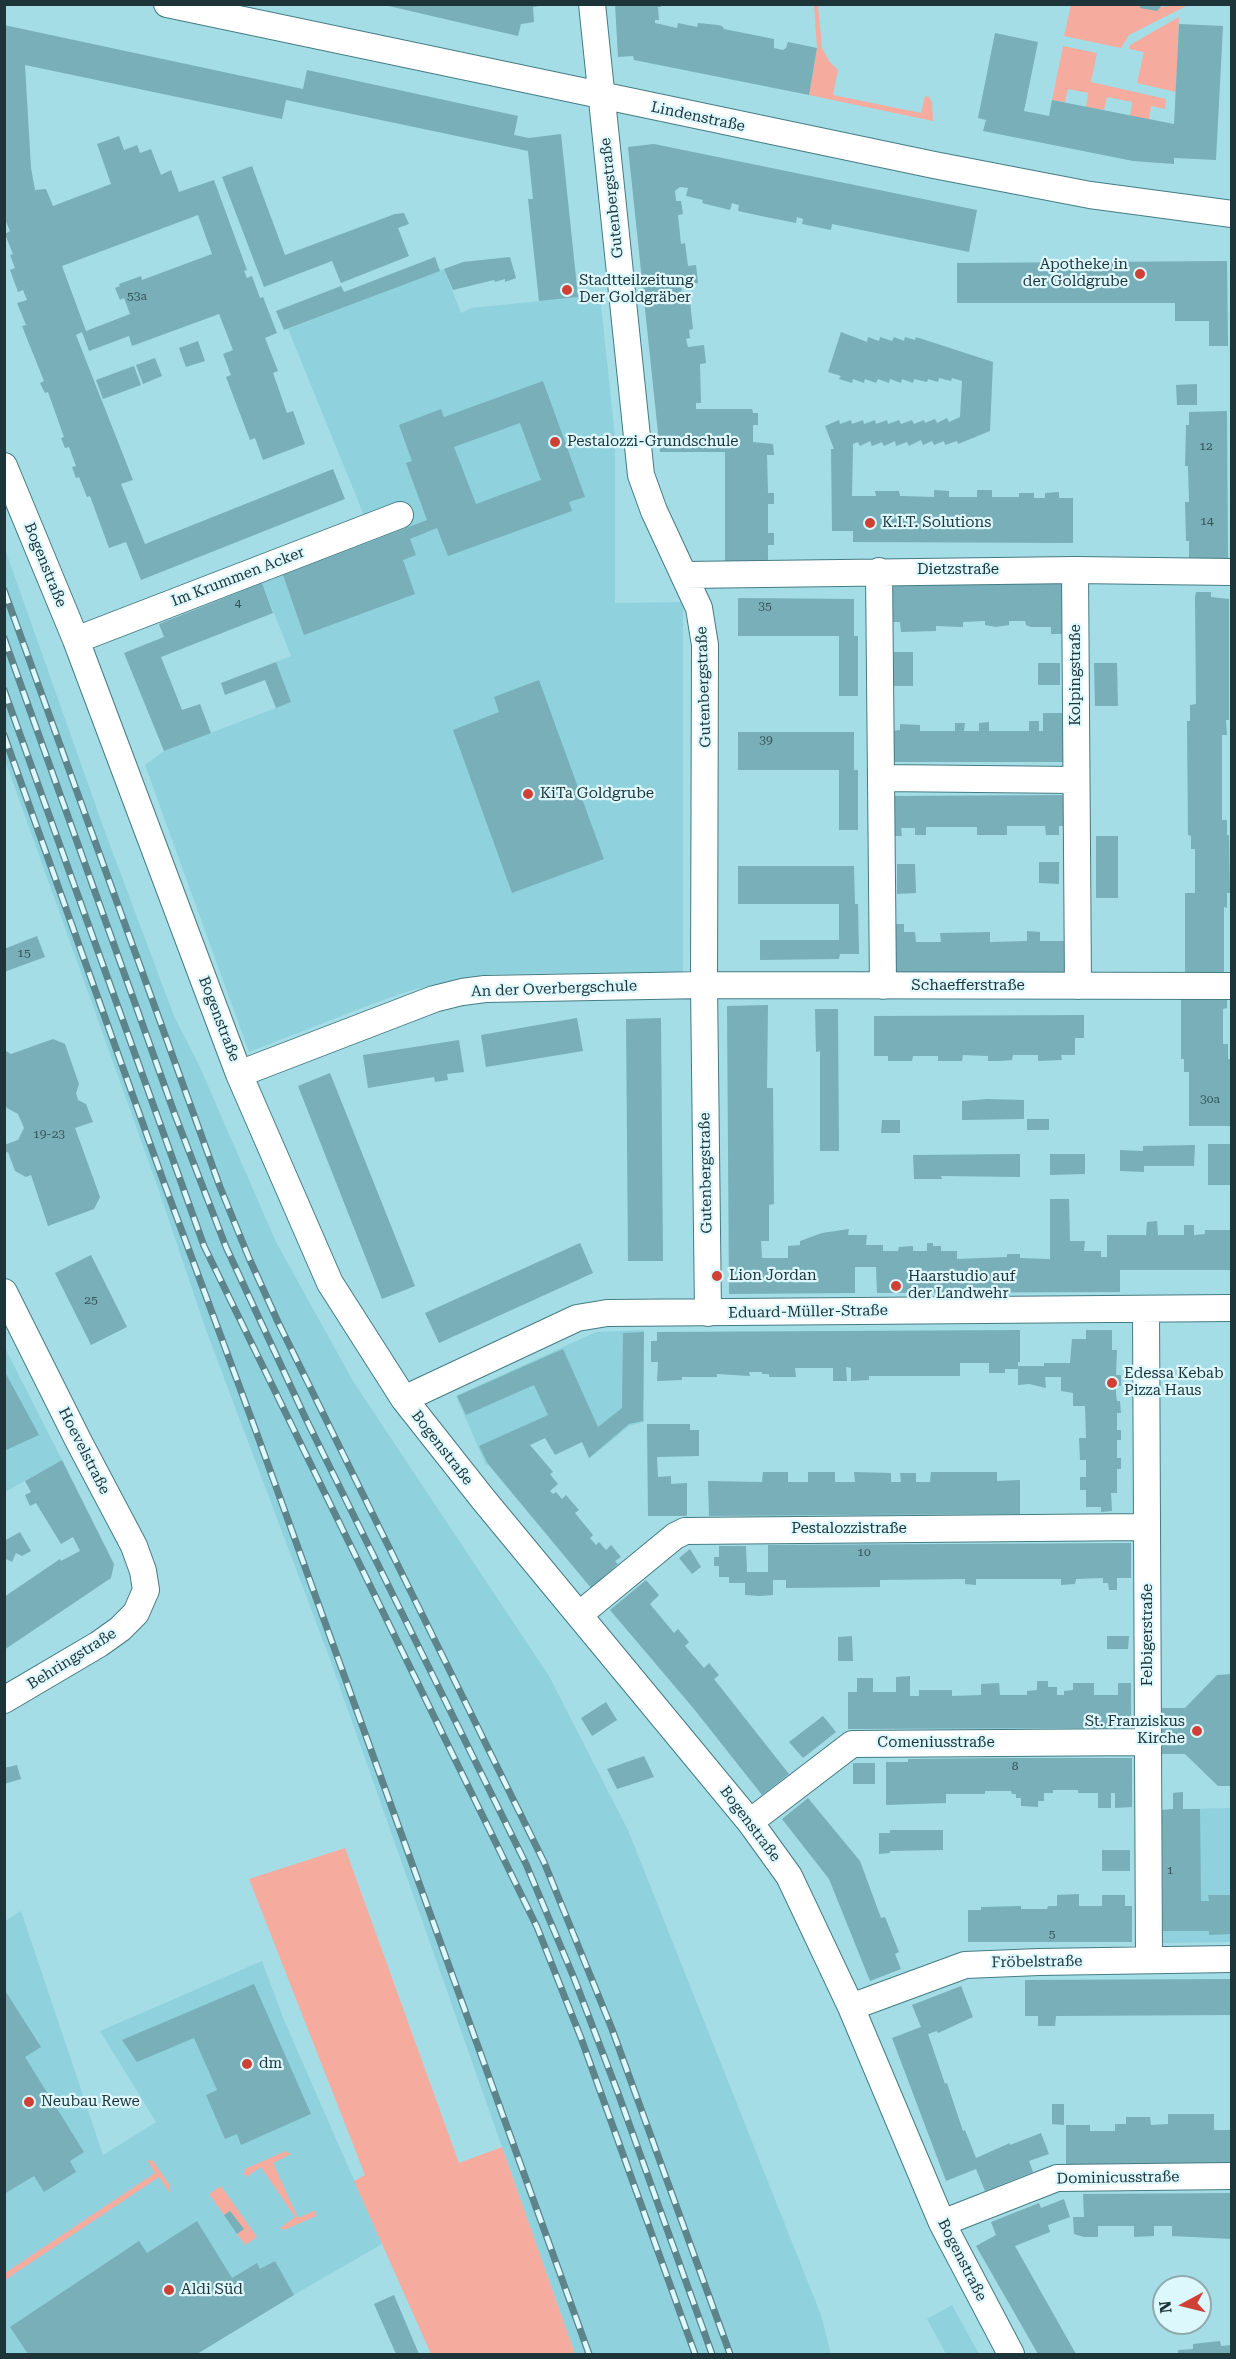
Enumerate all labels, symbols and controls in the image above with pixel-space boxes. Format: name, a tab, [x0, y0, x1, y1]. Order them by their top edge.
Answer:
street label: Lindenstraße	[649, 98, 747, 136]
street label: Gutenbergstraße	[597, 137, 627, 259]
place label: Apotheke in der Goldgrube	[1023, 256, 1128, 291]
marker: Apotheke in der Goldgrube	[1133, 267, 1147, 281]
place label: Stadtteilzeitung Der Goldgräber	[579, 272, 693, 307]
marker: Stadtteilzeitung Der Goldgräber	[560, 283, 574, 297]
house number: 53a	[127, 289, 147, 303]
place label: Pestalozzi-Grundschule	[567, 433, 739, 451]
marker: Pestalozzi-Grundschule	[548, 435, 562, 449]
house number: 12	[1199, 439, 1213, 453]
place label: K.I.T. Solutions	[882, 514, 991, 532]
house number: 14	[1200, 514, 1214, 528]
marker: K.I.T. Solutions	[863, 516, 877, 530]
street label: Bogenstraße	[20, 520, 70, 610]
street label: Im Krummen Acker	[169, 543, 307, 611]
street label: Dietzstraße	[917, 561, 999, 579]
house number: 4	[235, 596, 241, 610]
house number: 35	[758, 599, 772, 613]
street label: Kolpingstraße	[1067, 624, 1085, 726]
street label: Gutenbergstraße	[693, 626, 715, 748]
house number: 39	[759, 733, 773, 747]
place label: KiTa Goldgrube	[540, 785, 654, 803]
marker: KiTa Goldgrube	[521, 787, 535, 801]
house number: 15	[17, 946, 31, 960]
street label: Bogenstraße	[195, 974, 243, 1064]
street label: An der Overbergschule	[471, 977, 637, 1001]
street label: Schaefferstraße	[911, 977, 1025, 995]
house number: 30a	[1200, 1092, 1220, 1106]
street label: Gutenbergstraße	[696, 1112, 716, 1234]
house number: 19-23	[33, 1127, 65, 1141]
place label: Lion Jordan	[729, 1267, 817, 1285]
place label: Haarstudio auf der Landwehr	[908, 1268, 1015, 1303]
marker: Lion Jordan	[710, 1269, 724, 1283]
marker: Haarstudio auf der Landwehr	[889, 1279, 903, 1293]
house number: 25	[84, 1293, 98, 1307]
street label: Eduard-Müller-Straße	[728, 1302, 888, 1322]
place label: Edessa Kebab Pizza Haus	[1124, 1365, 1224, 1400]
marker: Edessa Kebab Pizza Haus	[1105, 1376, 1119, 1390]
street label: Hoevelstraße	[54, 1404, 114, 1498]
street label: Bogenstraße	[407, 1407, 477, 1489]
street label: Pestalozzistraße	[791, 1520, 907, 1538]
house number: 10	[857, 1545, 871, 1559]
street label: Felbigerstraße	[1139, 1584, 1157, 1686]
street label: Behringstraße	[24, 1624, 120, 1694]
place label: St. Franziskus Kirche	[1085, 1713, 1185, 1748]
marker: St. Franziskus Kirche	[1190, 1724, 1204, 1738]
street label: Comeniusstraße	[877, 1734, 995, 1752]
house number: 8	[1012, 1759, 1018, 1773]
street label: Bogenstraße	[716, 1783, 784, 1865]
house number: 1	[1167, 1863, 1173, 1877]
house number: 5	[1049, 1927, 1055, 1941]
street label: Fröbelstraße	[991, 1952, 1083, 1972]
place label: dm	[259, 2055, 282, 2073]
marker: dm	[240, 2057, 254, 2071]
place label: Neubau Rewe	[41, 2093, 140, 2111]
marker: Neubau Rewe	[22, 2095, 36, 2109]
street label: Dominicusstraße	[1056, 2168, 1180, 2188]
street label: Bogenstraße	[934, 2216, 990, 2304]
north arrow	[1152, 2275, 1212, 2335]
place label: Aldi Süd	[181, 2281, 243, 2299]
marker: Aldi Süd	[162, 2283, 176, 2297]
text: N	[1155, 2300, 1176, 2314]

